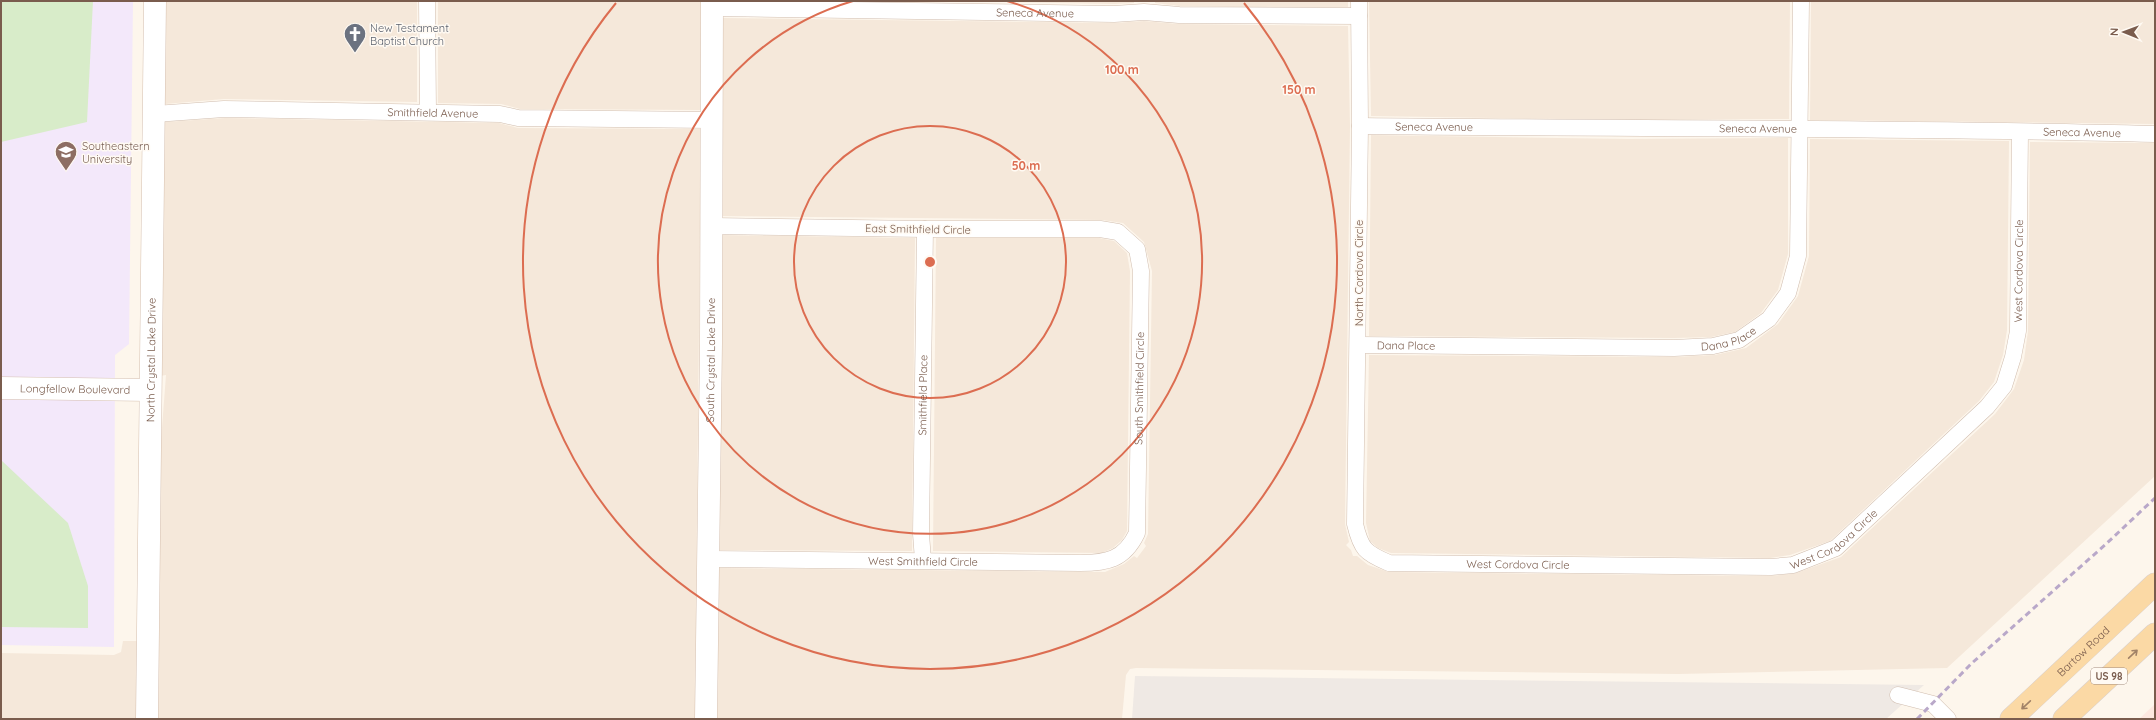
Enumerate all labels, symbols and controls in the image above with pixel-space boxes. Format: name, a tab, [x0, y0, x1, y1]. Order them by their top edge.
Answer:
street label: Seneca Avenue	[996, 5, 1074, 20]
north arrow	[2104, 12, 2144, 52]
church icon: New Testament Baptist Church	[342, 21, 368, 54]
place label: New Testament Baptist Church	[370, 21, 449, 48]
text: N	[2107, 28, 2121, 36]
text: 100 m	[1105, 62, 1139, 77]
text: 150 m	[1282, 82, 1316, 97]
street label: Smithfield Avenue	[387, 105, 478, 121]
street label: Seneca Avenue	[1395, 119, 1473, 134]
street label: Seneca Avenue	[1719, 121, 1797, 136]
street label: Seneca Avenue	[2043, 125, 2121, 140]
school or university icon: Southeastern University	[53, 139, 79, 172]
place label: Southeastern University	[82, 139, 150, 166]
text: 50 m	[1012, 158, 1040, 173]
street label: West Cordova Circle	[2011, 219, 2026, 323]
street label: North Cordova Circle	[1352, 220, 1366, 326]
street label: East Smithfield Circle	[865, 221, 971, 237]
centre of rings	[923, 255, 937, 269]
street label: North Crystal Lake Drive	[143, 298, 159, 422]
street label: South Crystal Lake Drive	[703, 298, 718, 422]
street label: Dana Place	[1700, 323, 1759, 354]
street label: South Smithfield Circle	[1131, 332, 1147, 445]
street label: Dana Place	[1377, 338, 1435, 353]
street label: Smithfield Place	[915, 355, 930, 436]
street label: Longfellow Boulevard	[20, 381, 130, 397]
street label: West Cordova Circle	[1788, 506, 1880, 573]
street label: West Smithfield Circle	[868, 554, 978, 569]
street label: West Cordova Circle	[1466, 557, 1569, 572]
street label: Bartow Road	[2054, 623, 2112, 679]
one-way arrow	[2128, 649, 2138, 659]
road number: US 98	[2091, 668, 2127, 684]
one-way arrow	[2021, 700, 2031, 709]

